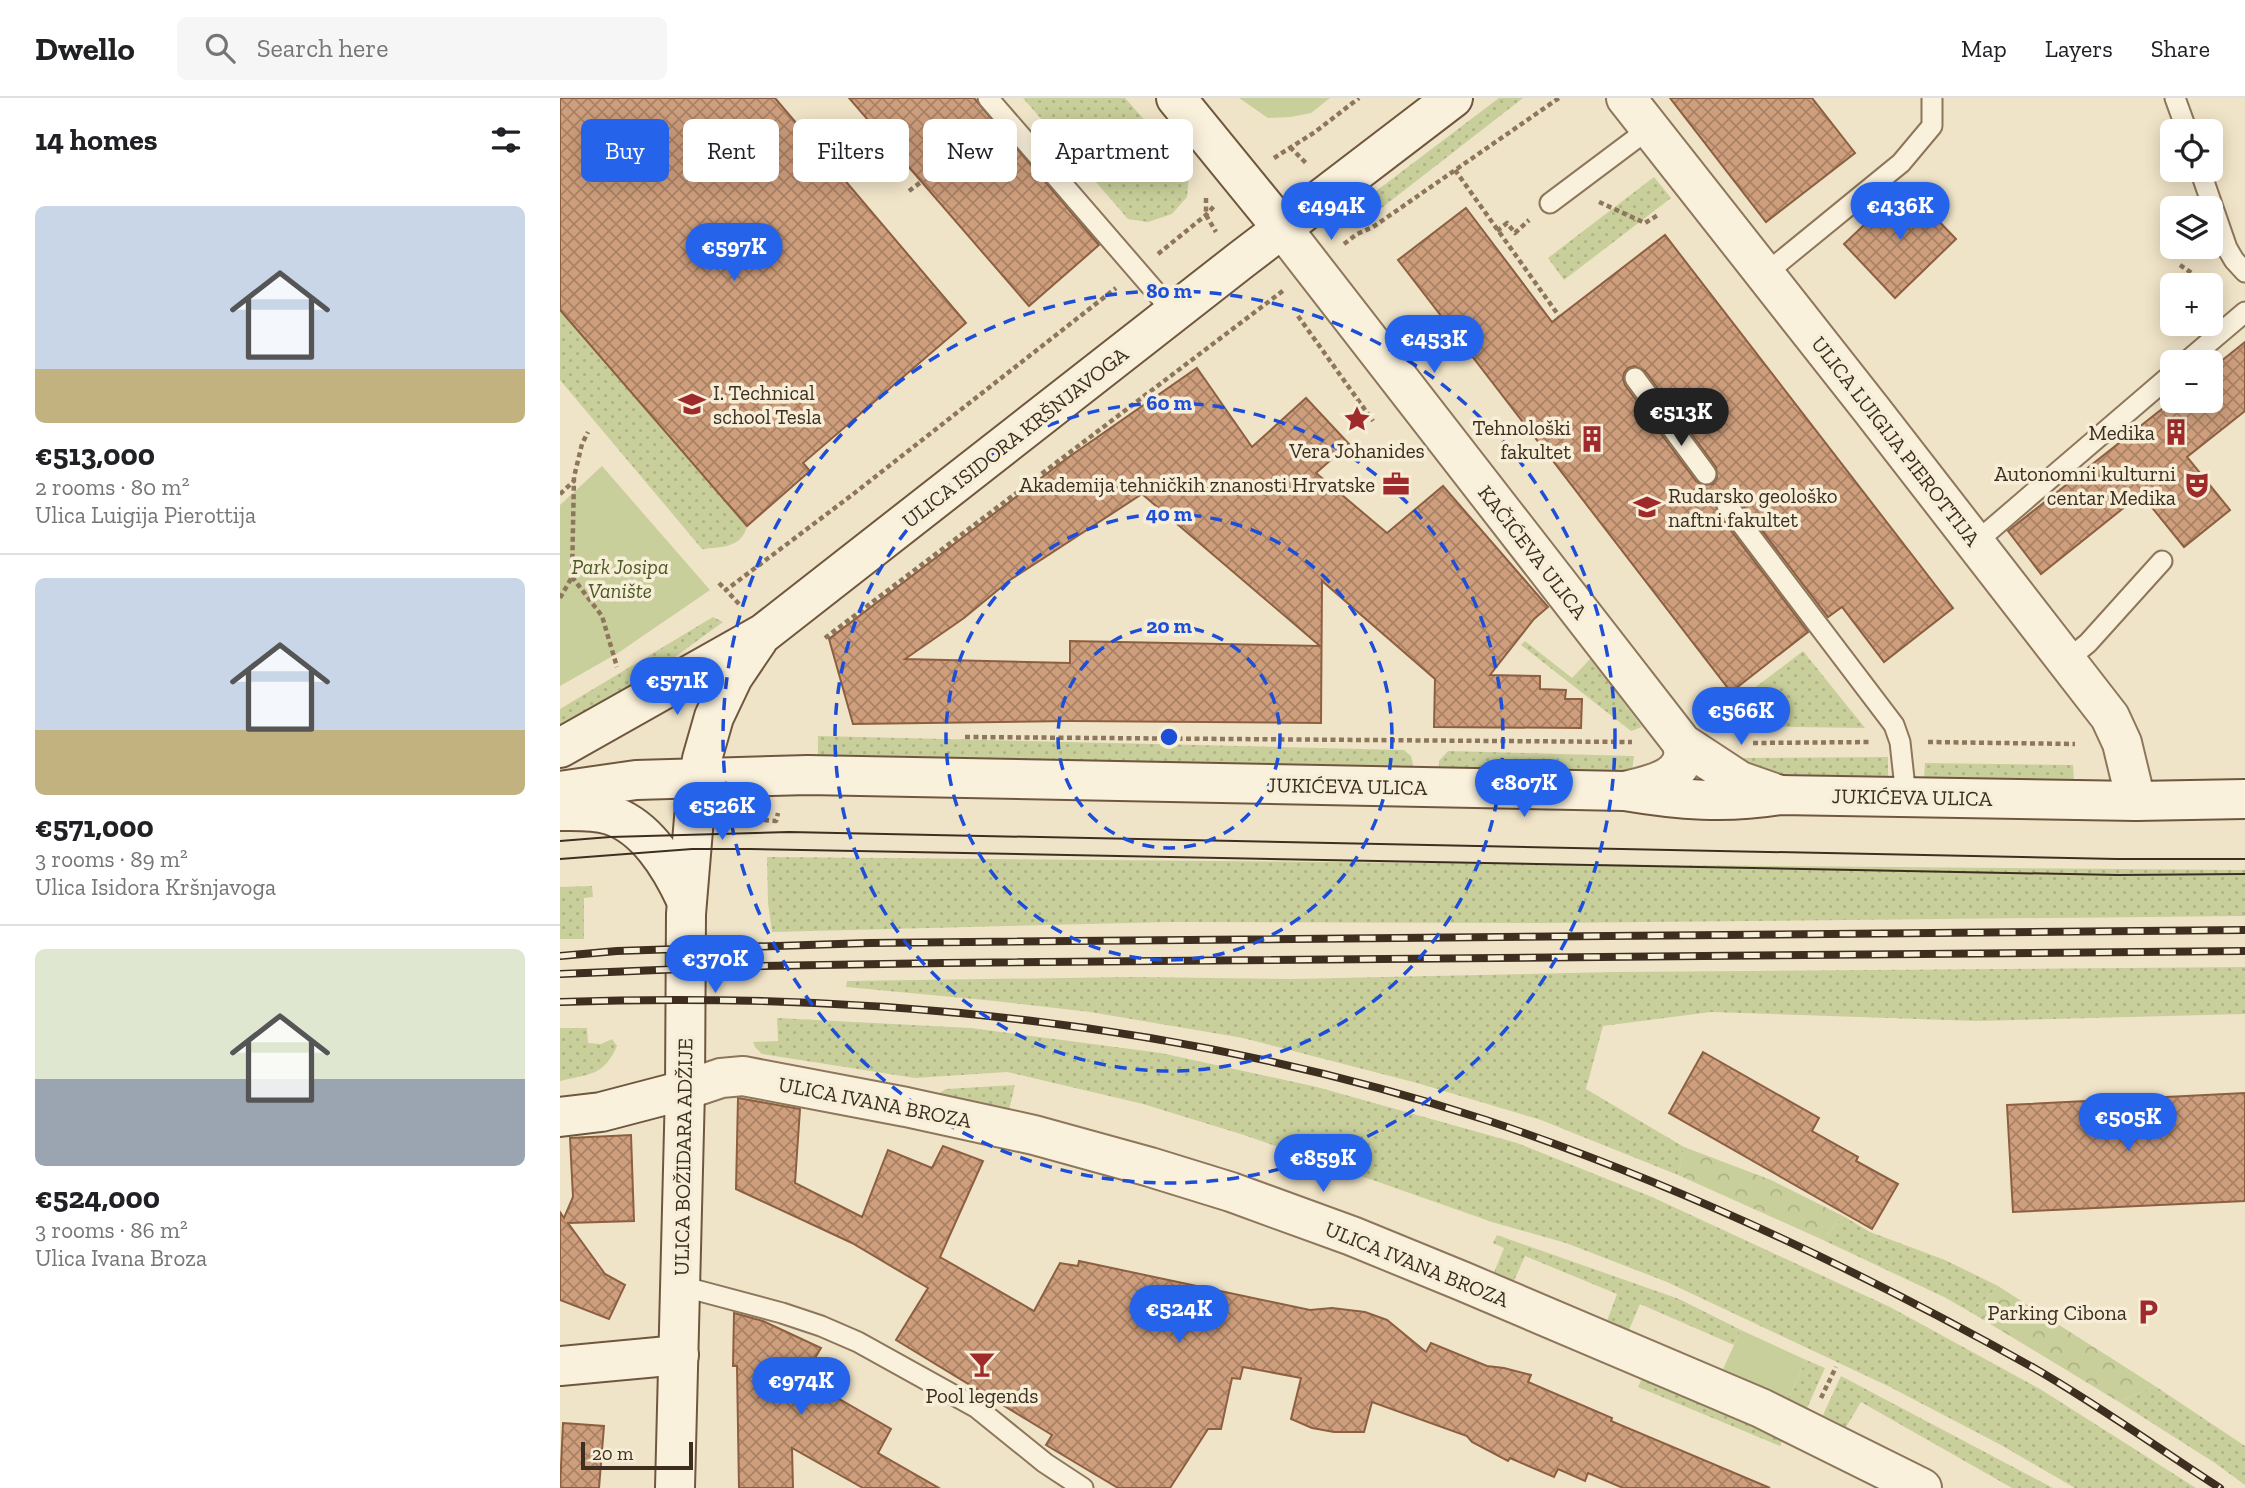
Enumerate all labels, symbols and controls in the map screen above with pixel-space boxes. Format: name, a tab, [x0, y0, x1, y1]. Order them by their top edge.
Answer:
search box	[177, 17, 667, 80]
text: Dwello	[35, 29, 135, 68]
icon: search	[201, 29, 239, 67]
text: Search here	[257, 32, 388, 64]
text: Map	[1961, 34, 2007, 63]
text: Layers	[2045, 34, 2113, 63]
text: Share	[2151, 34, 2210, 63]
chip: Buy	[581, 119, 669, 182]
chip: Rent	[683, 119, 779, 182]
chip: Filters	[793, 119, 909, 182]
chip: New	[923, 119, 1017, 182]
chip: Apartment	[1031, 119, 1193, 182]
map controls	[2160, 119, 2223, 413]
button: locate	[2160, 119, 2223, 182]
icon: filters	[487, 121, 525, 159]
text: 14 homes	[35, 122, 158, 158]
pin: €494K	[1282, 183, 1380, 242]
pin: €436K	[1851, 183, 1949, 242]
text: €494K	[1297, 191, 1365, 219]
text: €436K	[1867, 191, 1933, 219]
button: layers	[2160, 196, 2223, 259]
pin: €597K	[685, 223, 783, 283]
text: €597K	[702, 232, 766, 260]
icon: home	[217, 252, 343, 378]
button: +	[2160, 273, 2223, 336]
text: 80 m	[1146, 278, 1192, 303]
pin: €453K	[1385, 316, 1483, 375]
text: €453K	[1401, 324, 1467, 352]
street label: ULICA LUIGIJA PIEROTTIJA	[1806, 331, 1986, 551]
street label: ULICA ISIDORA KRŠNJAVOGA	[897, 341, 1133, 533]
button: −	[2160, 350, 2223, 413]
place label: I. Technical school Tesla	[713, 380, 822, 429]
pin: €513K	[1632, 388, 1730, 448]
school or university icon: I. Technical school Tesla	[677, 389, 707, 419]
text: 60 m	[1146, 390, 1192, 415]
text: €513K	[1650, 397, 1712, 425]
place icon: Vera Johanides	[1342, 404, 1372, 434]
place label: Tehnološki fakultet	[1473, 415, 1571, 464]
building icon: Medika	[2161, 417, 2191, 447]
place label: Medika	[2089, 420, 2155, 445]
building icon: Tehnološki fakultet	[1577, 424, 1607, 454]
text: €513,000	[35, 437, 155, 473]
place label: Vera Johanides	[1288, 438, 1425, 463]
place label: Autonomni kulturni centar Medika	[1994, 461, 2176, 510]
office icon: Akademija tehničkih znanosti Hrvatske	[1381, 469, 1411, 499]
theatre icon: Autonomni kulturni centar Medika	[2182, 470, 2212, 500]
place label: Akademija tehničkih znanosti Hrvatske	[1019, 472, 1375, 498]
text: 2 rooms · 80 m²	[35, 473, 189, 501]
street label: KAČIĆEVA ULICA	[1473, 480, 1593, 624]
place label: Rudarsko geološko naftni fakultet	[1668, 483, 1838, 532]
school or university icon: Rudarsko geološko naftni fakultet	[1632, 492, 1662, 522]
text: Ulica Luigija Pierottija	[35, 501, 256, 529]
text: 40 m	[1146, 501, 1193, 526]
park label: Park Josipa Vanište	[571, 554, 669, 603]
text: 20 m	[1146, 613, 1192, 638]
icon: home	[217, 624, 343, 750]
pin: €571K	[628, 658, 726, 717]
text: €571K	[646, 666, 708, 694]
pin: €566K	[1692, 688, 1790, 747]
text: €566K	[1708, 696, 1774, 724]
centre of rings	[1157, 725, 1181, 749]
pin: €807K	[1475, 760, 1573, 819]
text: €807K	[1491, 768, 1557, 796]
street label: JUKIĆEVA ULICA	[1266, 772, 1428, 800]
pin: €526K	[673, 782, 771, 842]
street label: JUKIĆEVA ULICA	[1831, 783, 1993, 811]
text: €526K	[689, 791, 755, 819]
text: €571,000	[35, 809, 154, 845]
text: 3 rooms · 89 m²	[35, 845, 188, 873]
text: Ulica Isidora Kršnjavoga	[35, 873, 276, 901]
pin: €370K	[666, 936, 764, 995]
text: €370K	[682, 944, 748, 972]
icon: home	[217, 995, 343, 1121]
street label: ULICA BOŽIDARA ADŽIJE	[668, 1038, 698, 1276]
street label: ULICA IVANA BROZA	[776, 1071, 974, 1133]
pin: €505K	[2079, 1094, 2177, 1153]
text: €505K	[2095, 1102, 2161, 1130]
pin: €859K	[1274, 1134, 1372, 1194]
text: €859K	[1290, 1143, 1356, 1171]
text: €524,000	[35, 1180, 160, 1216]
text: 3 rooms · 86 m²	[35, 1216, 188, 1244]
street label: ULICA IVANA BROZA	[1321, 1216, 1513, 1312]
text: Ulica Ivana Broza	[35, 1244, 207, 1272]
pin: €524K	[1130, 1286, 1228, 1345]
text: €524K	[1146, 1294, 1212, 1322]
parking icon: Parking Cibona	[2133, 1297, 2163, 1327]
place label: Parking Cibona	[1988, 1300, 2127, 1325]
bar icon: Pool legends	[967, 1349, 997, 1379]
pin: €974K	[752, 1358, 850, 1417]
text: €974K	[768, 1366, 834, 1394]
place label: Pool legends	[925, 1383, 1039, 1408]
scale bar	[581, 1439, 693, 1471]
text: 20 m	[592, 1442, 633, 1465]

